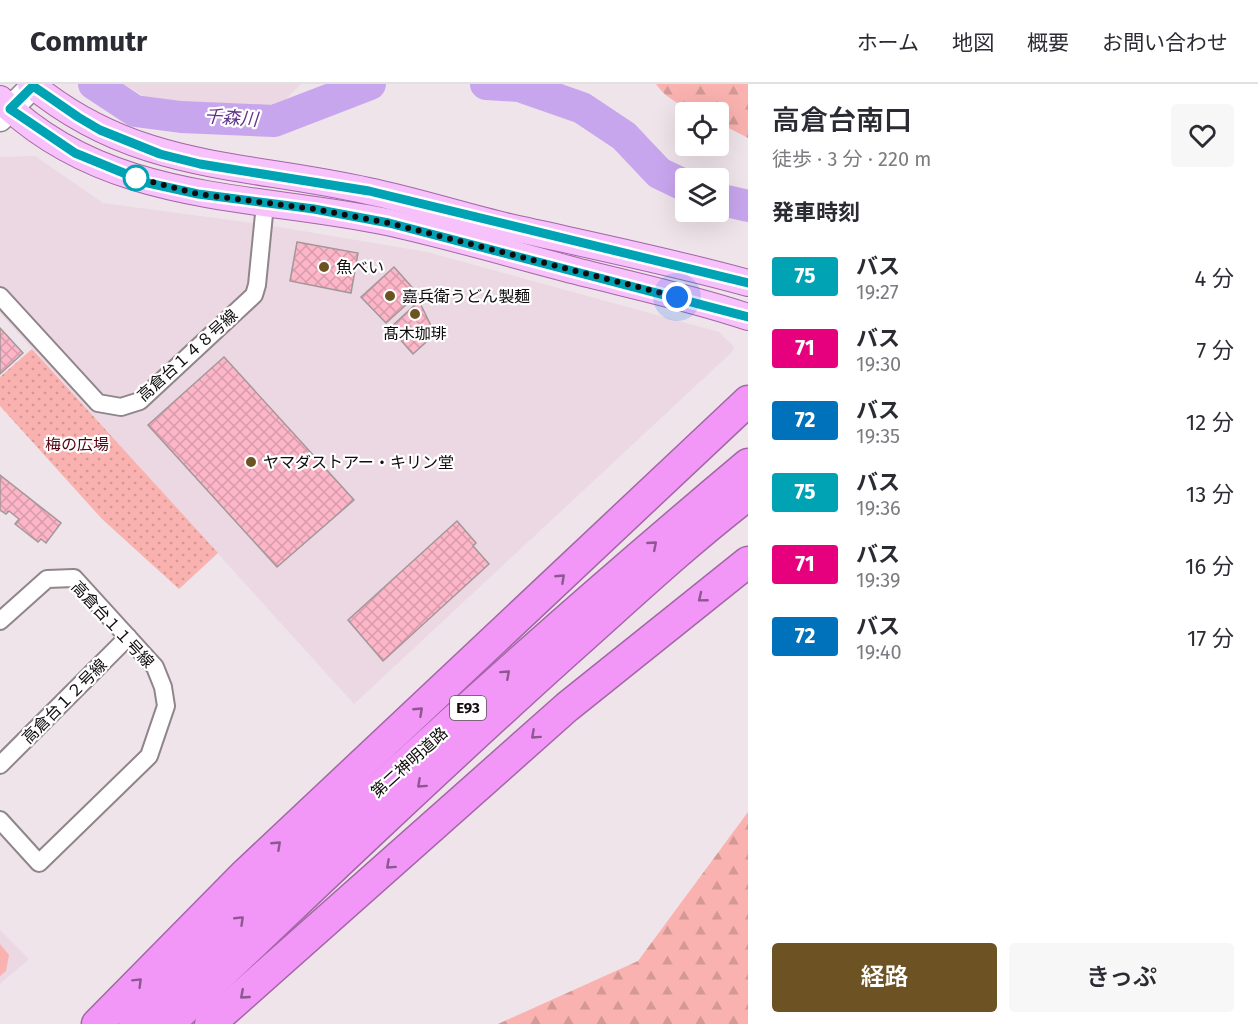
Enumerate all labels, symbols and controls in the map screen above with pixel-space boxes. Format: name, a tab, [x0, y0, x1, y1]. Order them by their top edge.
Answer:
text: Commutr	[30, 25, 147, 58]
text: ホーム	[857, 30, 919, 56]
text: 地図	[952, 30, 994, 56]
text: 概要	[1027, 30, 1069, 56]
text: お問い合わせ	[1102, 30, 1228, 56]
map controls	[675, 102, 729, 222]
button: locate	[675, 102, 729, 156]
text: 高倉台南口	[772, 104, 912, 137]
button: heart	[1171, 104, 1234, 167]
water label: 千森川	[203, 105, 261, 131]
text: 徒歩 · 3 分 · 220 m	[772, 147, 931, 171]
unlabelled marker	[123, 165, 149, 191]
button: layers	[675, 168, 729, 222]
text: 発車時刻	[772, 199, 860, 226]
text: バス	[856, 253, 900, 280]
place label: 魚べい	[336, 258, 384, 277]
marker: 魚べい	[317, 260, 331, 274]
text: 75	[795, 263, 815, 289]
text: 4 分	[1194, 265, 1234, 292]
text: 19:27	[856, 280, 899, 304]
your location	[662, 282, 692, 312]
place label: 嘉兵衛うどん製麺	[402, 287, 530, 306]
marker: 嘉兵衛うどん製麺	[383, 289, 397, 303]
street label: 高倉台１４８号線	[133, 305, 241, 405]
marker: 髙木珈琲	[408, 307, 422, 321]
place label: 髙木珈琲	[383, 324, 447, 343]
text: バス	[856, 325, 900, 352]
text: 71	[795, 335, 815, 361]
text: 7 分	[1196, 337, 1234, 364]
text: 19:30	[856, 352, 901, 376]
text: バス	[856, 397, 900, 424]
text: 72	[795, 407, 815, 433]
text: 12 分	[1186, 409, 1234, 436]
text: 19:35	[856, 424, 900, 448]
park label: 梅の広場	[45, 435, 109, 454]
place label: ヤマダストアー・キリン堂	[263, 453, 454, 472]
marker: ヤマダストアー・キリン堂	[244, 455, 258, 469]
text: バス	[856, 469, 900, 496]
text: 75	[795, 479, 815, 505]
text: 13 分	[1186, 481, 1234, 508]
text: 19:36	[856, 496, 901, 520]
one-way arrow	[646, 541, 657, 552]
text: バス	[856, 541, 900, 568]
text: 71	[795, 551, 815, 577]
text: 16 分	[1185, 553, 1234, 580]
text: 19:39	[856, 568, 900, 592]
one-way arrow	[554, 574, 564, 585]
street label: 高倉台１１号線	[67, 577, 158, 672]
one-way arrow	[698, 591, 709, 602]
text: バス	[856, 613, 900, 640]
text: 72	[795, 623, 815, 649]
text: 17 分	[1187, 625, 1234, 652]
text: 19:40	[856, 640, 902, 664]
street label: 高倉台１２号線	[18, 655, 111, 748]
one-way arrow	[499, 670, 510, 681]
road number: E93	[450, 696, 486, 720]
one-way arrow	[411, 708, 422, 719]
street label: 第二神明道路	[367, 723, 451, 802]
one-way arrow	[531, 728, 542, 739]
one-way arrow	[417, 777, 428, 788]
one-way arrow	[270, 841, 280, 852]
one-way arrow	[386, 858, 397, 869]
one-way arrow	[233, 916, 243, 927]
button: 経路	[772, 943, 997, 1012]
button: きっぷ	[1009, 943, 1234, 1012]
one-way arrow	[131, 979, 142, 990]
one-way arrow	[240, 987, 251, 998]

